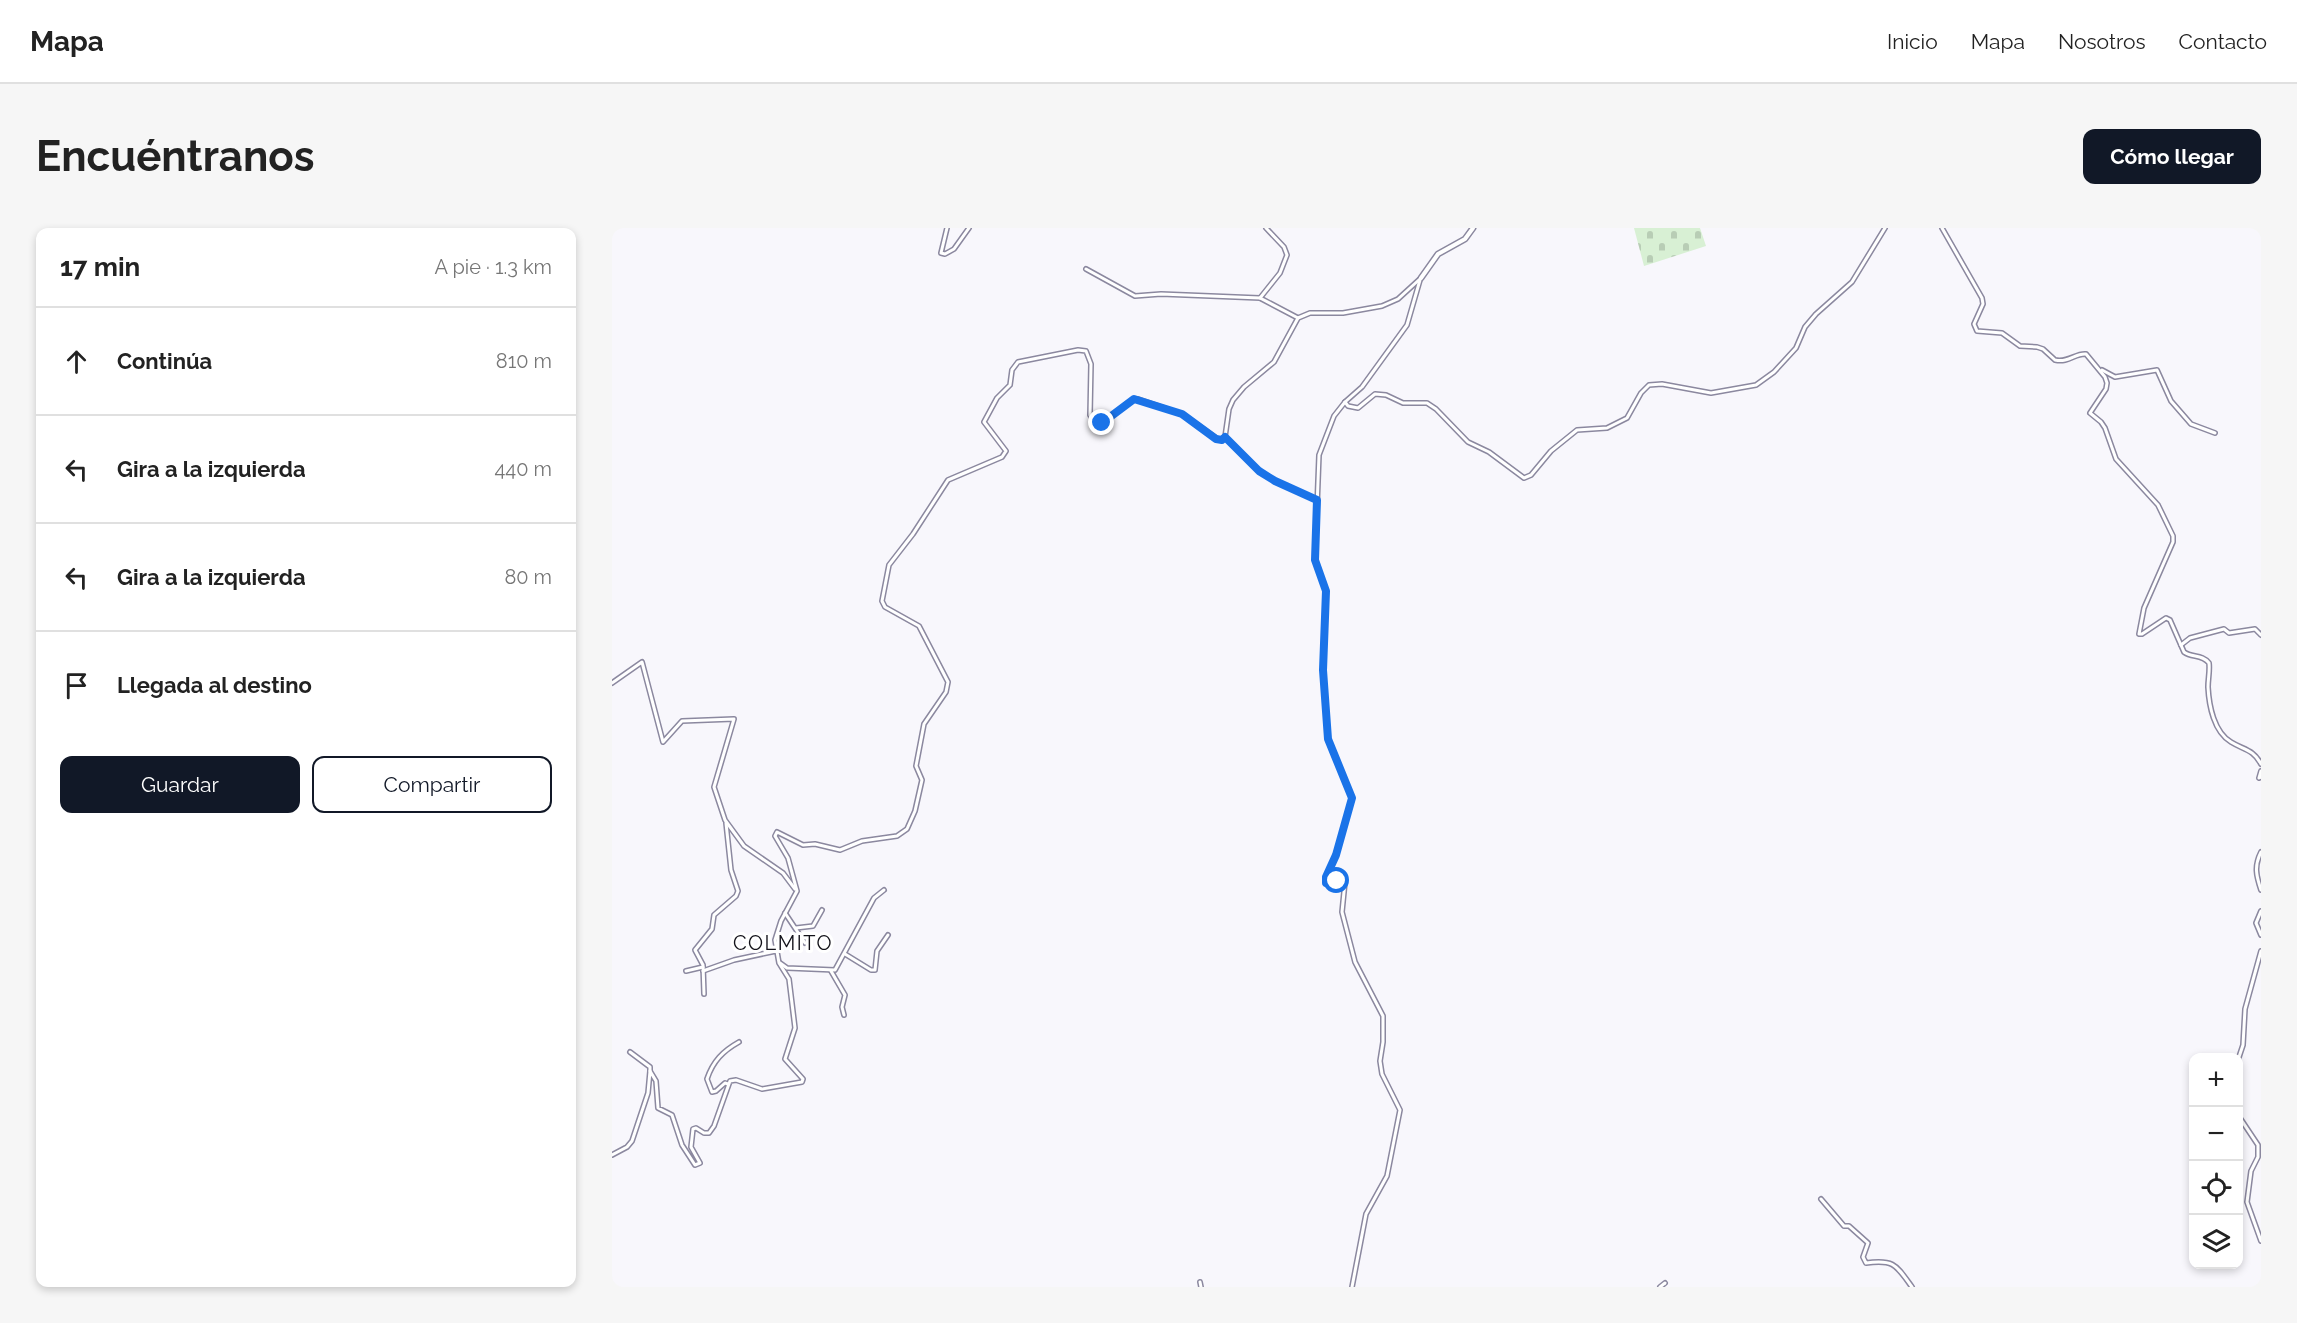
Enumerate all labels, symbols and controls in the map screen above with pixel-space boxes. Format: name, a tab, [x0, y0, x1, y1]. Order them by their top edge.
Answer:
text: Mapa	[30, 25, 104, 58]
text: Inicio	[1887, 29, 1938, 54]
text: Mapa	[1971, 29, 2025, 54]
text: Nosotros	[2058, 29, 2146, 54]
text: Contacto	[2179, 29, 2267, 54]
button: Cómo llegar	[2083, 129, 2261, 184]
text: Encuéntranos	[36, 132, 315, 181]
text: 17 min	[60, 252, 140, 282]
text: A pie · 1.3 km	[434, 255, 552, 279]
icon: ahead	[60, 345, 93, 378]
text: Continúa	[117, 348, 212, 374]
text: 810 m	[496, 349, 552, 373]
route end	[1088, 409, 1114, 435]
icon: left	[60, 453, 93, 486]
text: Gira a la izquierda	[117, 456, 306, 482]
text: 440 m	[494, 457, 552, 481]
icon: left	[60, 561, 93, 594]
text: Gira a la izquierda	[117, 564, 306, 590]
text: 80 m	[504, 565, 552, 589]
icon: arrive	[60, 669, 93, 702]
text: Llegada al destino	[117, 672, 312, 698]
button: Guardar	[60, 756, 300, 813]
button: Compartir	[312, 756, 552, 813]
route start	[1323, 867, 1349, 893]
district label: COLMITO	[733, 931, 833, 955]
map controls	[2189, 1053, 2243, 1269]
button: +	[2189, 1053, 2243, 1107]
button: −	[2189, 1107, 2243, 1161]
button: locate	[2189, 1161, 2243, 1215]
button: layers	[2189, 1215, 2243, 1269]

